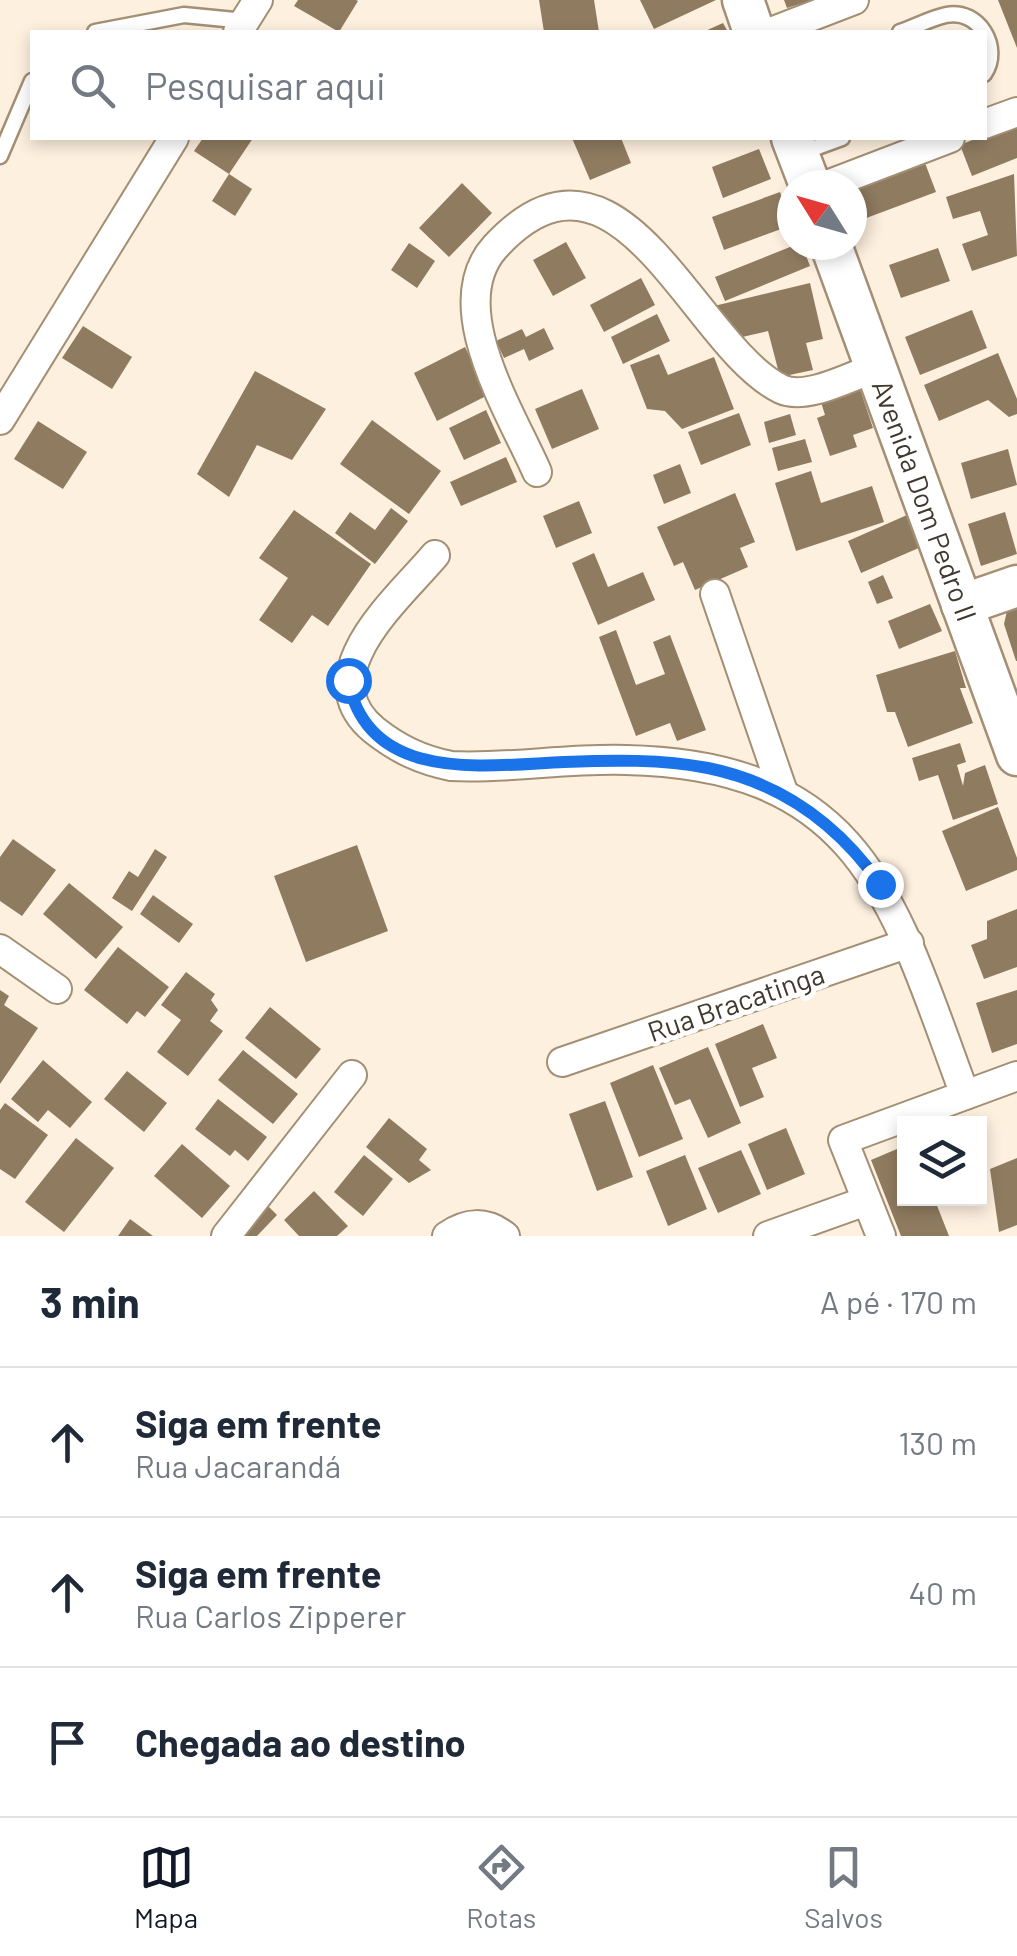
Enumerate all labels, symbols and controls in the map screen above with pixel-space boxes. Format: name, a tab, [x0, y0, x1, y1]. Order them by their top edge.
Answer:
search box	[30, 30, 987, 140]
icon: search	[65, 58, 120, 113]
text: Pesquisar aqui	[145, 62, 386, 108]
north arrow	[777, 170, 867, 260]
street label: Avenida Dom Pedro II	[866, 375, 985, 626]
route start	[326, 658, 372, 704]
route end	[858, 862, 904, 908]
street label: Rua Bracatinga	[643, 956, 828, 1048]
map controls	[897, 1116, 987, 1206]
button: layers	[897, 1116, 987, 1206]
text: 3 min	[40, 1276, 140, 1326]
text: A pé · 170 m	[820, 1282, 977, 1320]
text: Siga em frente	[135, 1400, 381, 1446]
icon: ahead	[40, 1415, 95, 1470]
text: 130 m	[898, 1423, 977, 1461]
text: Rua Jacarandá	[135, 1446, 341, 1484]
text: Siga em frente	[135, 1550, 381, 1596]
icon: ahead	[40, 1565, 95, 1620]
text: 40 m	[908, 1573, 977, 1611]
text: Rua Carlos Zipperer	[135, 1596, 406, 1634]
icon: arrive	[40, 1715, 95, 1770]
text: Chegada ao destino	[135, 1719, 466, 1765]
tab: Mapa	[134, 1840, 198, 1934]
tab: Rotas	[466, 1840, 536, 1934]
tab: Salvos	[804, 1840, 883, 1934]

